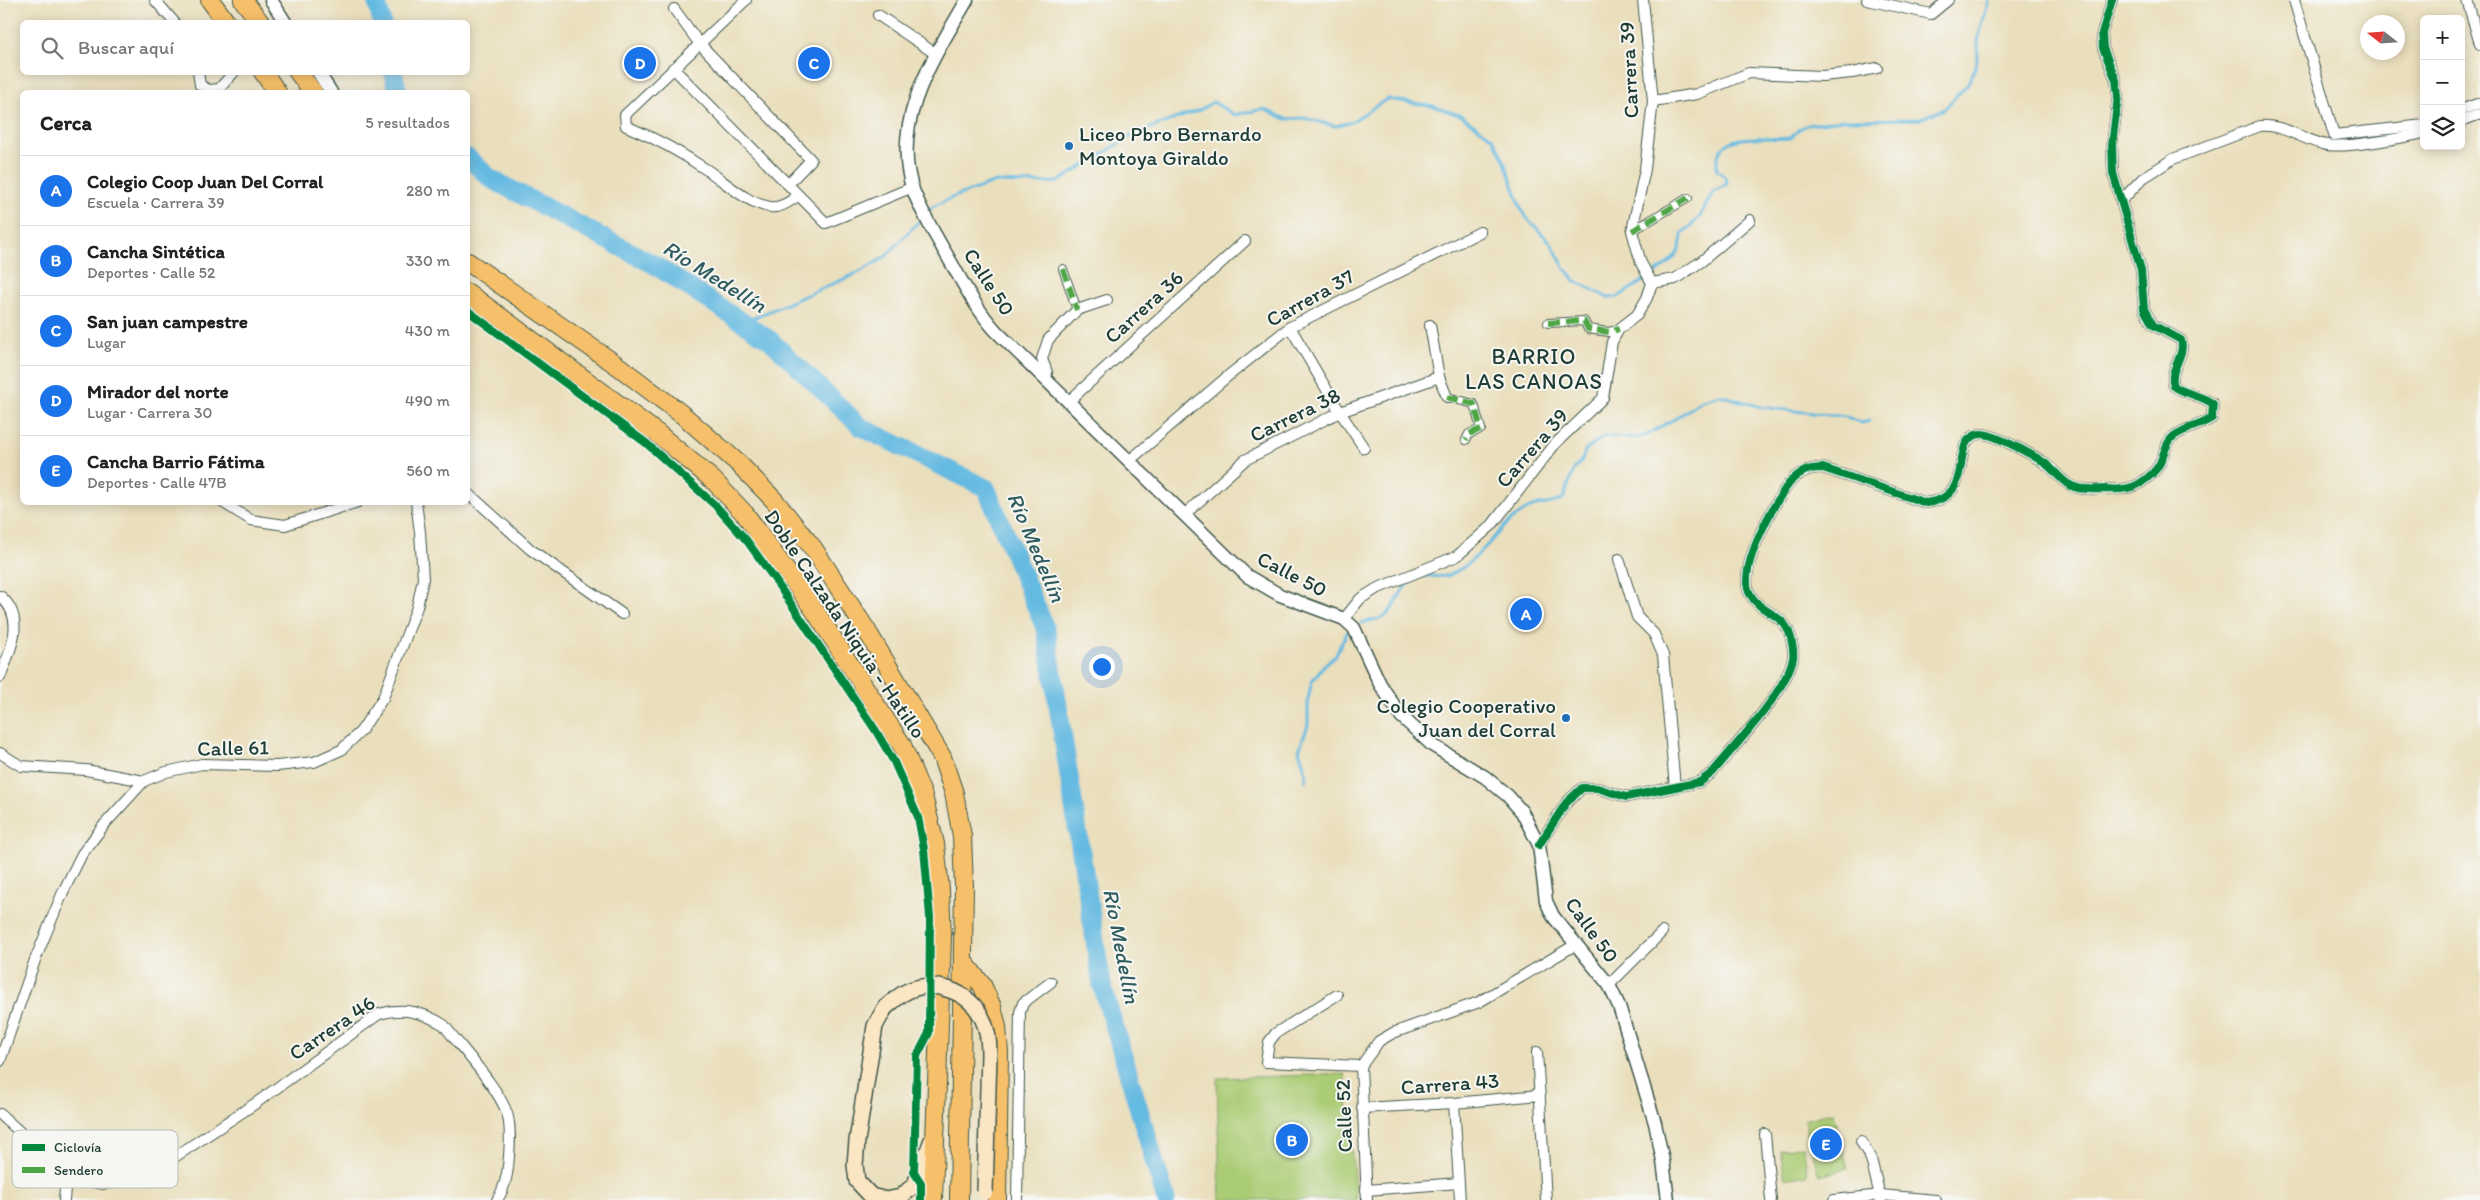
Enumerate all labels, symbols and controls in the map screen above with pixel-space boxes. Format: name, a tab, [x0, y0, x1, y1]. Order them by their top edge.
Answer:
north arrow	[2360, 15, 2405, 60]
map controls	[2420, 15, 2465, 150]
button: +	[2420, 15, 2465, 60]
search box	[20, 20, 470, 75]
street label: Carrera 39	[1613, 21, 1644, 119]
icon: search	[38, 34, 66, 62]
text: Buscar aquí	[78, 36, 174, 59]
pin: D	[624, 44, 656, 82]
pin: C	[798, 44, 830, 82]
button: −	[2420, 60, 2465, 105]
button: layers	[2420, 105, 2465, 150]
text: Cerca	[40, 110, 92, 135]
text: 5 resultados	[365, 113, 450, 132]
place label: Liceo Pbro Bernardo Montoya Giraldo	[1079, 121, 1262, 170]
marker: Liceo Pbro Bernardo Montoya Giraldo	[1063, 140, 1075, 152]
text: Colegio Coop Juan Del Corral	[87, 170, 323, 193]
text: A	[51, 181, 61, 200]
text: 280 m	[406, 181, 450, 200]
text: Escuela · Carrera 39	[87, 193, 225, 212]
water label: Río Medellín	[658, 234, 772, 319]
text: Cancha Sintética	[87, 240, 225, 263]
street label: Calle 50	[959, 243, 1020, 320]
text: B	[51, 251, 61, 270]
text: 330 m	[406, 251, 450, 270]
text: Deportes · Calle 52	[87, 263, 215, 282]
street label: Carrera 37	[1261, 263, 1358, 332]
street label: Carrera 36	[1099, 265, 1188, 348]
text: San juan campestre	[87, 310, 248, 333]
text: C	[51, 321, 61, 340]
text: 430 m	[405, 321, 450, 340]
text: Lugar	[87, 333, 126, 352]
district label: BARRIO LAS CANOAS	[1465, 343, 1603, 395]
text: Mirador del norte	[87, 380, 229, 403]
street label: Carrera 38	[1245, 382, 1344, 447]
text: D	[51, 391, 61, 410]
text: 490 m	[405, 391, 450, 410]
text: Lugar · Carrera 30	[87, 403, 212, 422]
street label: Carrera 39	[1490, 403, 1573, 492]
text: Cancha Barrio Fátima	[87, 450, 265, 473]
text: E	[52, 461, 60, 480]
text: 560 m	[406, 461, 450, 480]
text: Deportes · Calle 47B	[87, 473, 227, 492]
water label: Río Medellín	[1001, 488, 1072, 607]
street label: Doble Calzada Niquia - Hatillo	[759, 505, 931, 743]
street label: Calle 50	[1253, 545, 1331, 602]
pin: A	[1510, 595, 1542, 633]
your location	[1089, 654, 1115, 680]
place label: Colegio Cooperativo Juan del Corral	[1377, 693, 1556, 742]
marker: Colegio Cooperativo Juan del Corral	[1560, 712, 1572, 724]
street label: Calle 61	[197, 734, 269, 761]
water label: Río Medellín	[1097, 886, 1146, 1006]
street label: Calle 50	[1560, 892, 1625, 967]
street label: Carrera 46	[284, 990, 379, 1065]
street label: Carrera 43	[1400, 1068, 1500, 1099]
street label: Calle 52	[1330, 1079, 1357, 1153]
pin: B	[1276, 1121, 1308, 1159]
pin: E	[1810, 1125, 1842, 1163]
legend	[12, 1130, 178, 1188]
text: Ciclovía	[54, 1139, 102, 1156]
text: Sendero	[54, 1162, 103, 1179]

